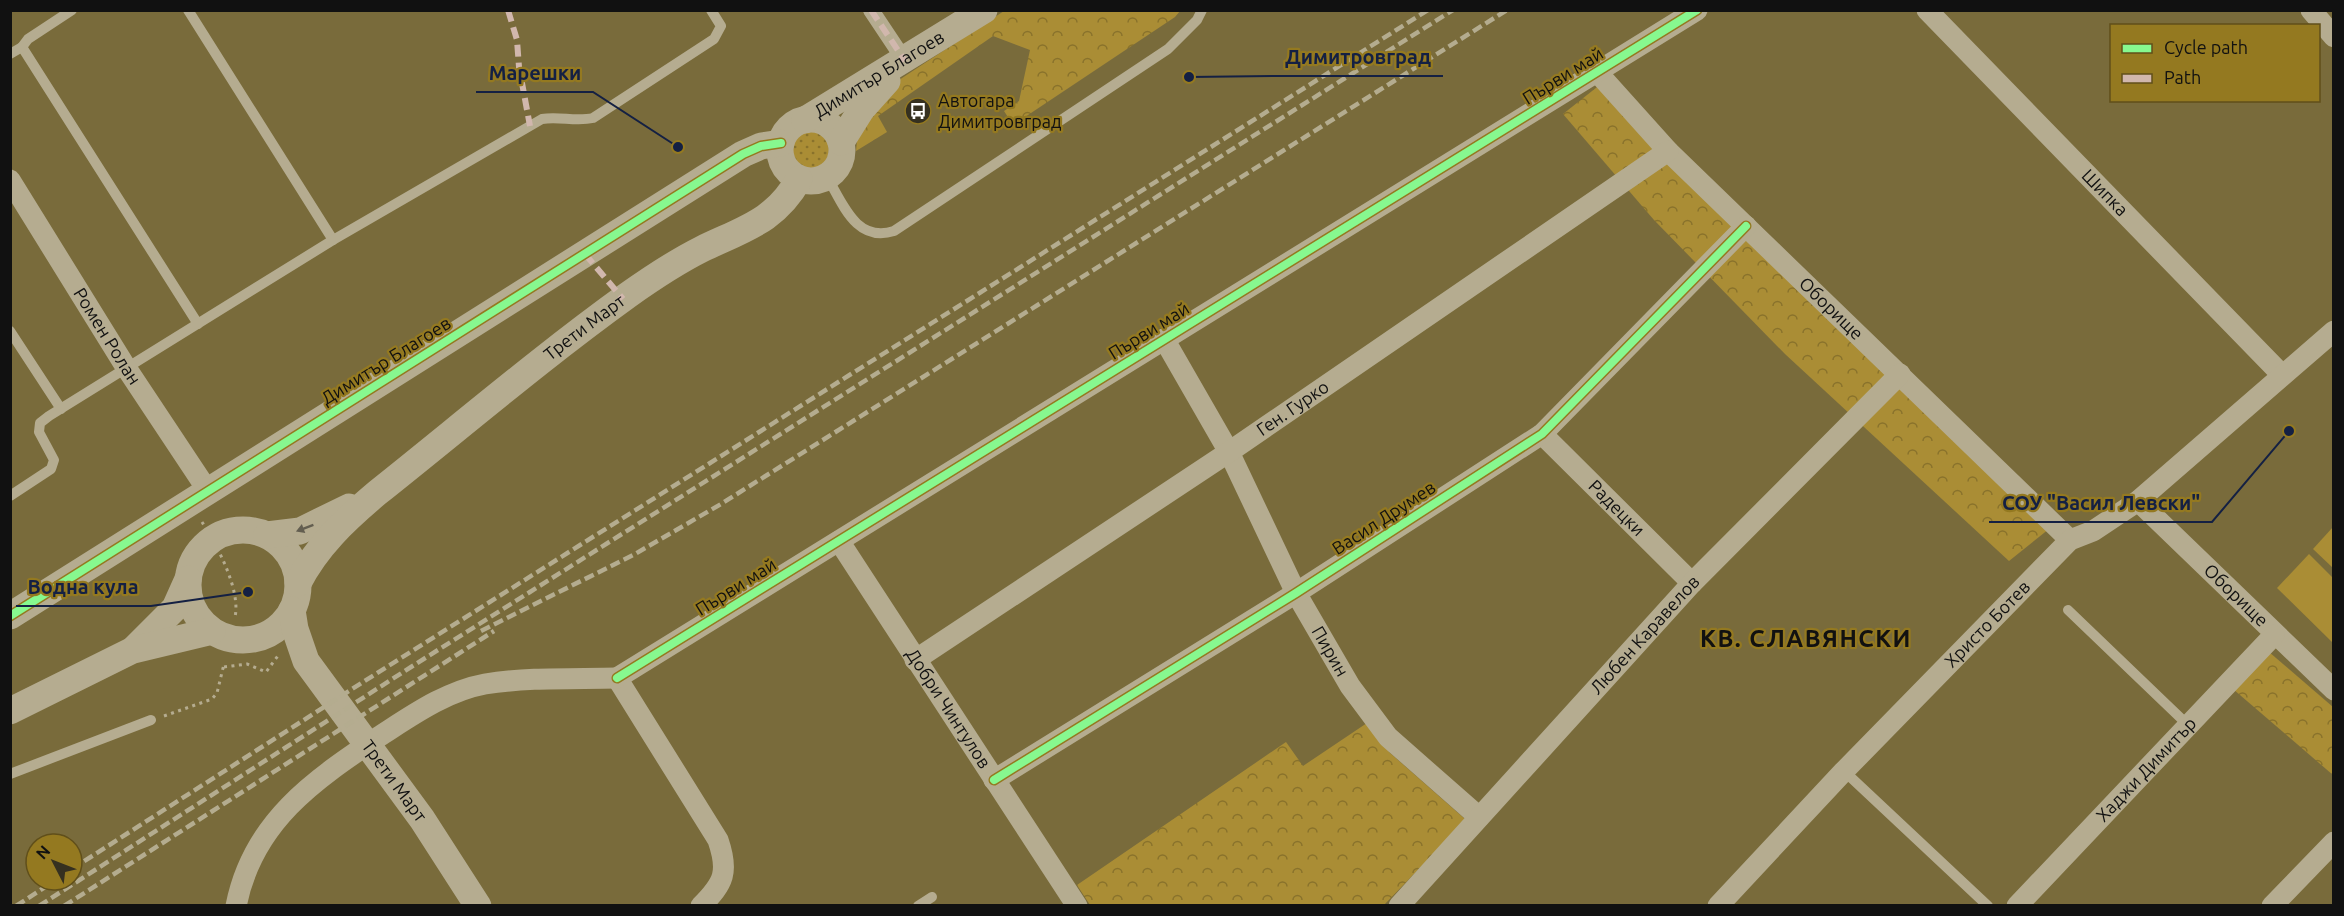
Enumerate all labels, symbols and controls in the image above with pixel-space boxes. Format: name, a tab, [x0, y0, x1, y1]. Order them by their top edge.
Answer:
legend	[2110, 24, 2320, 102]
street label: Димитър Благоев	[810, 26, 947, 121]
text: Cycle path	[2164, 37, 2248, 57]
callout: Димитровград	[1273, 38, 1443, 76]
street label: Първи май	[1518, 43, 1606, 108]
text: Димитровград	[1285, 45, 1431, 68]
callout: Марешки	[476, 54, 593, 92]
text: Марешки	[489, 61, 581, 84]
text: Path	[2164, 67, 2201, 87]
place label: Автогара Димитровград	[938, 90, 1062, 131]
bus stop icon: Автогара Димитровград	[903, 96, 933, 126]
street label: Шипка	[2078, 165, 2133, 220]
street label: Оборище	[1796, 273, 1868, 343]
street label: Ромен Ролан	[70, 284, 145, 388]
street label: Трети Март	[540, 290, 628, 364]
street label: Първи май	[1104, 298, 1192, 363]
street label: Димитър Благоев	[317, 312, 454, 408]
street label: Ген. Гурко	[1252, 376, 1332, 439]
street label: Радецки	[1585, 475, 1649, 539]
street label: Васил Друмев	[1328, 476, 1439, 558]
callout: СОУ "Васил Левски"	[1989, 484, 2212, 522]
text: СОУ "Васил Левски"	[2002, 491, 2200, 514]
one-way arrow	[296, 523, 314, 533]
street label: Първи май	[691, 554, 779, 619]
street label: Оборище	[2201, 559, 2273, 630]
callout: Водна кула	[16, 568, 151, 606]
street label: Любен Каравелов	[1585, 571, 1703, 698]
text: Водна кула	[28, 575, 139, 598]
street label: Христо Ботев	[1940, 576, 2034, 671]
street label: Пирин	[1308, 622, 1353, 680]
district label: КВ. СЛАВЯНСКИ	[1700, 625, 1912, 652]
street label: Добри Чинтулов	[903, 644, 995, 772]
street label: Хаджи Димитър	[2092, 713, 2200, 825]
street label: Трети Март	[358, 736, 431, 825]
north arrow	[24, 832, 84, 892]
text: N	[32, 842, 54, 862]

